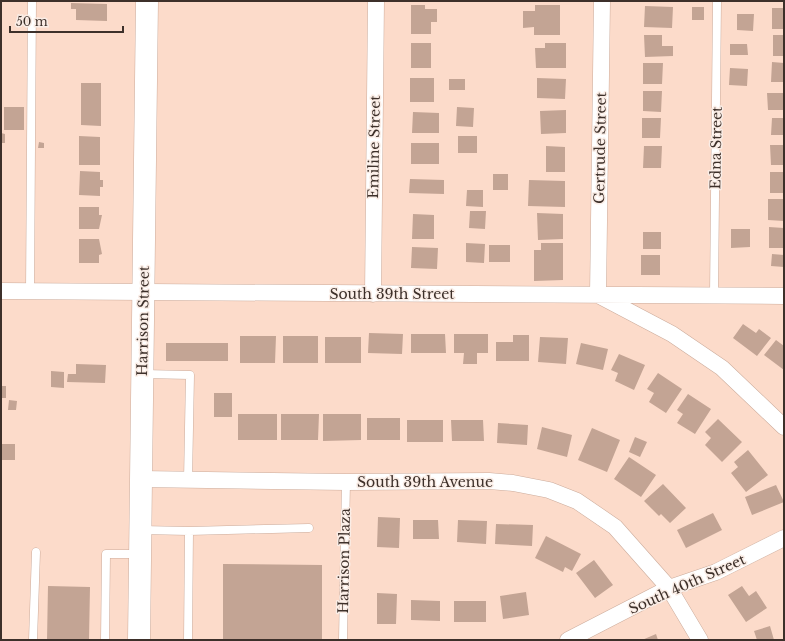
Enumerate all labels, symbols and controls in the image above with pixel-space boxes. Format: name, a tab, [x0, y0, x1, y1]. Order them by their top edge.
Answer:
scale bar	[10, 8, 123, 34]
text: 50 m	[16, 14, 48, 29]
street label: Gertrude Street	[590, 91, 610, 204]
street label: Emiline Street	[364, 95, 384, 199]
street label: Edna Street	[706, 106, 726, 190]
street label: Harrison Street	[133, 265, 153, 376]
street label: South 39th Street	[329, 285, 455, 303]
street label: South 39th Avenue	[357, 473, 493, 491]
street label: Harrison Plaza	[334, 508, 354, 614]
street label: South 40th Street	[626, 550, 749, 618]

